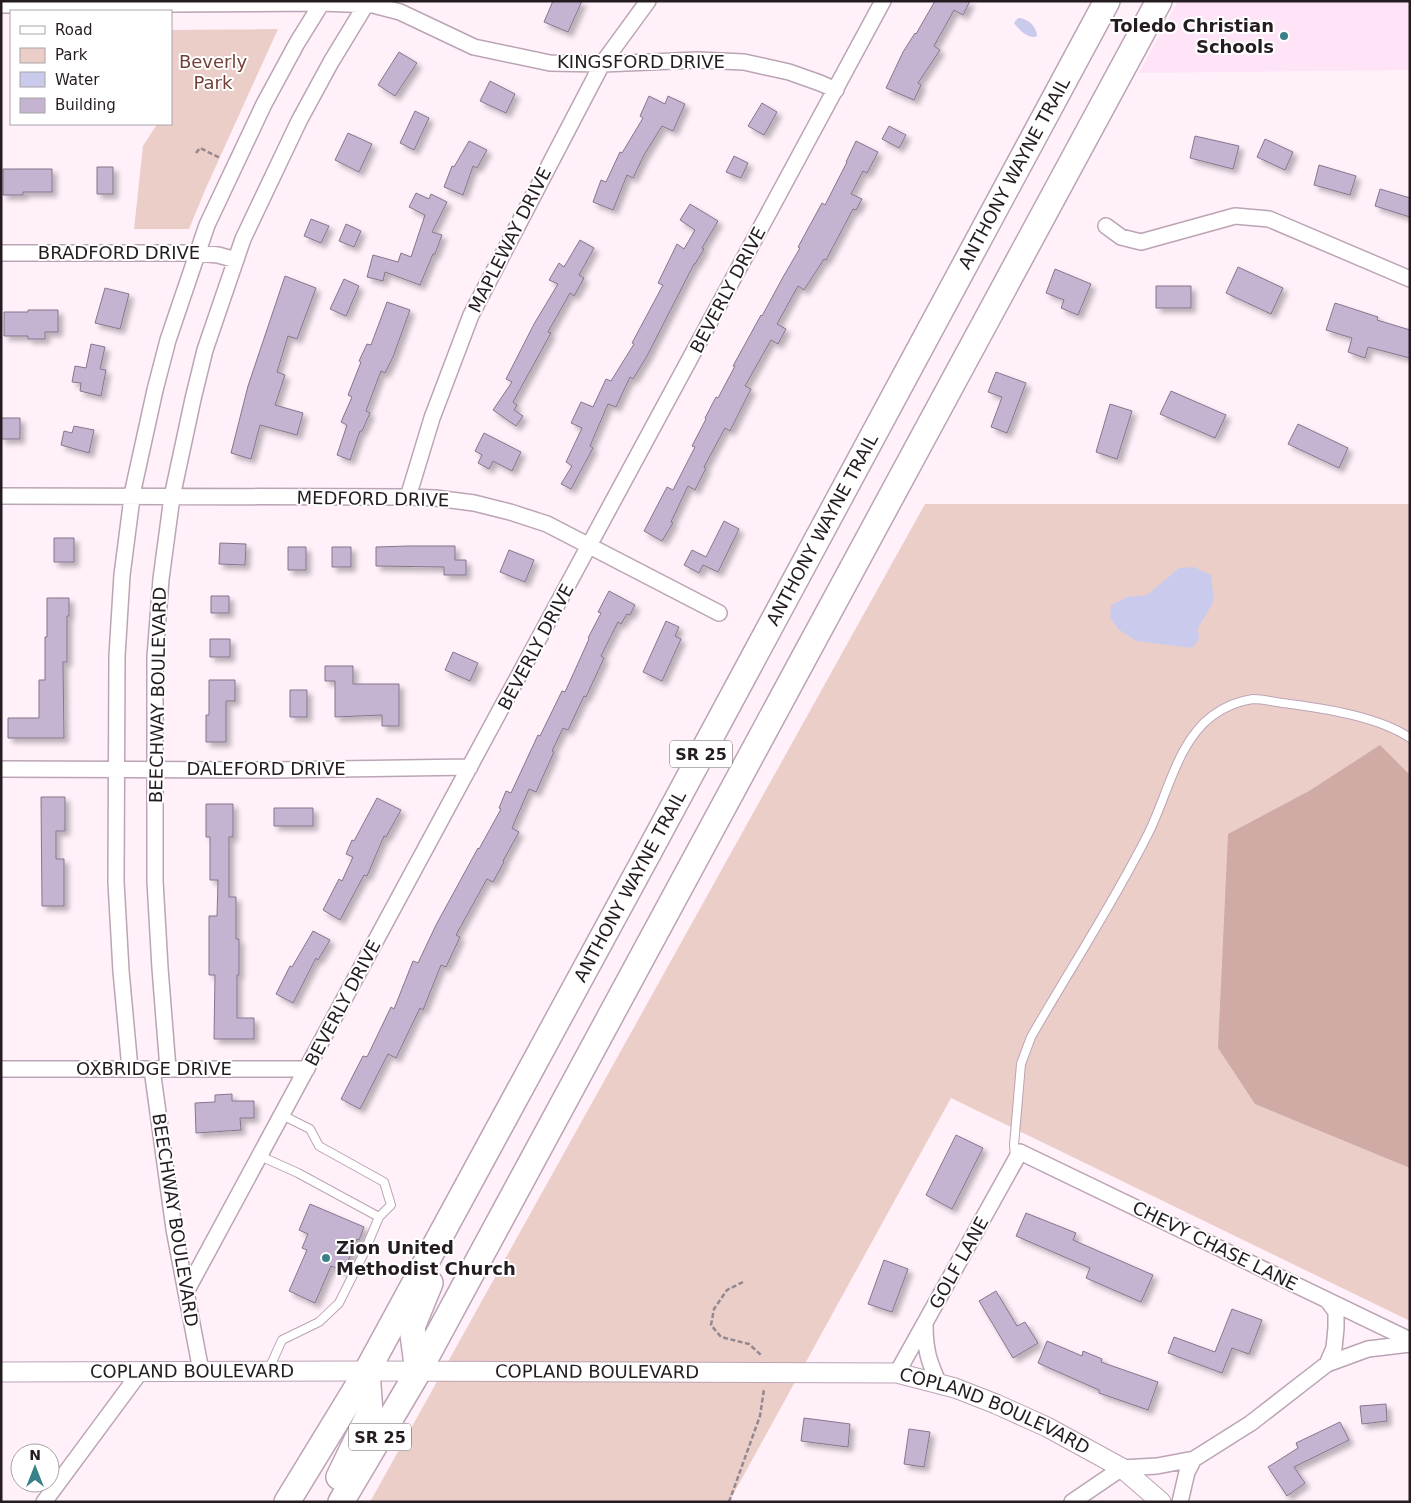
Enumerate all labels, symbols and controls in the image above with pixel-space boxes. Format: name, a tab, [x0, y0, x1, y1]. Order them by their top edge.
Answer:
legend	[10, 10, 172, 125]
place label: Toledo Christian Schools	[1110, 15, 1274, 57]
text: Road	[55, 21, 93, 39]
marker: Toledo Christian Schools	[1278, 30, 1290, 42]
text: Park	[55, 46, 88, 64]
park label: Beverly Park	[179, 51, 247, 93]
street label: KINGSFORD DRIVE	[557, 51, 725, 72]
text: Water	[55, 71, 100, 89]
street label: ANTHONY WAYNE TRAIL	[954, 74, 1074, 272]
text: Building	[55, 96, 116, 114]
street label: MAPLEWAY DRIVE	[464, 164, 555, 316]
street label: BEVERLY DRIVE	[686, 223, 770, 356]
street label: BRADFORD DRIVE	[38, 242, 200, 263]
street label: ANTHONY WAYNE TRAIL	[762, 430, 882, 629]
street label: MEDFORD DRIVE	[296, 487, 450, 510]
street label: BEVERLY DRIVE	[494, 580, 578, 713]
street label: BEECHWAY BOULEVARD	[145, 587, 170, 803]
road number: SR 25	[670, 741, 732, 768]
street label: DALEFORD DRIVE	[186, 758, 346, 779]
street label: ANTHONY WAYNE TRAIL	[569, 787, 690, 985]
street label: BEVERLY DRIVE	[301, 936, 385, 1069]
street label: OXBRIDGE DRIVE	[76, 1058, 232, 1079]
street label: BEECHWAY BOULEVARD	[148, 1111, 203, 1328]
street label: CHEVY CHASE LANE	[1129, 1196, 1301, 1295]
street label: GOLF LANE	[925, 1213, 992, 1312]
place label: Zion United Methodist Church	[336, 1237, 516, 1279]
marker: Zion United Methodist Church	[320, 1252, 332, 1264]
street label: COPLAND BOULEVARD	[90, 1360, 294, 1382]
street label: COPLAND BOULEVARD	[495, 1360, 699, 1382]
street label: COPLAND BOULEVARD	[897, 1363, 1094, 1458]
road number: SR 25	[349, 1424, 411, 1450]
north arrow	[10, 1443, 60, 1493]
text: N	[29, 1447, 41, 1463]

